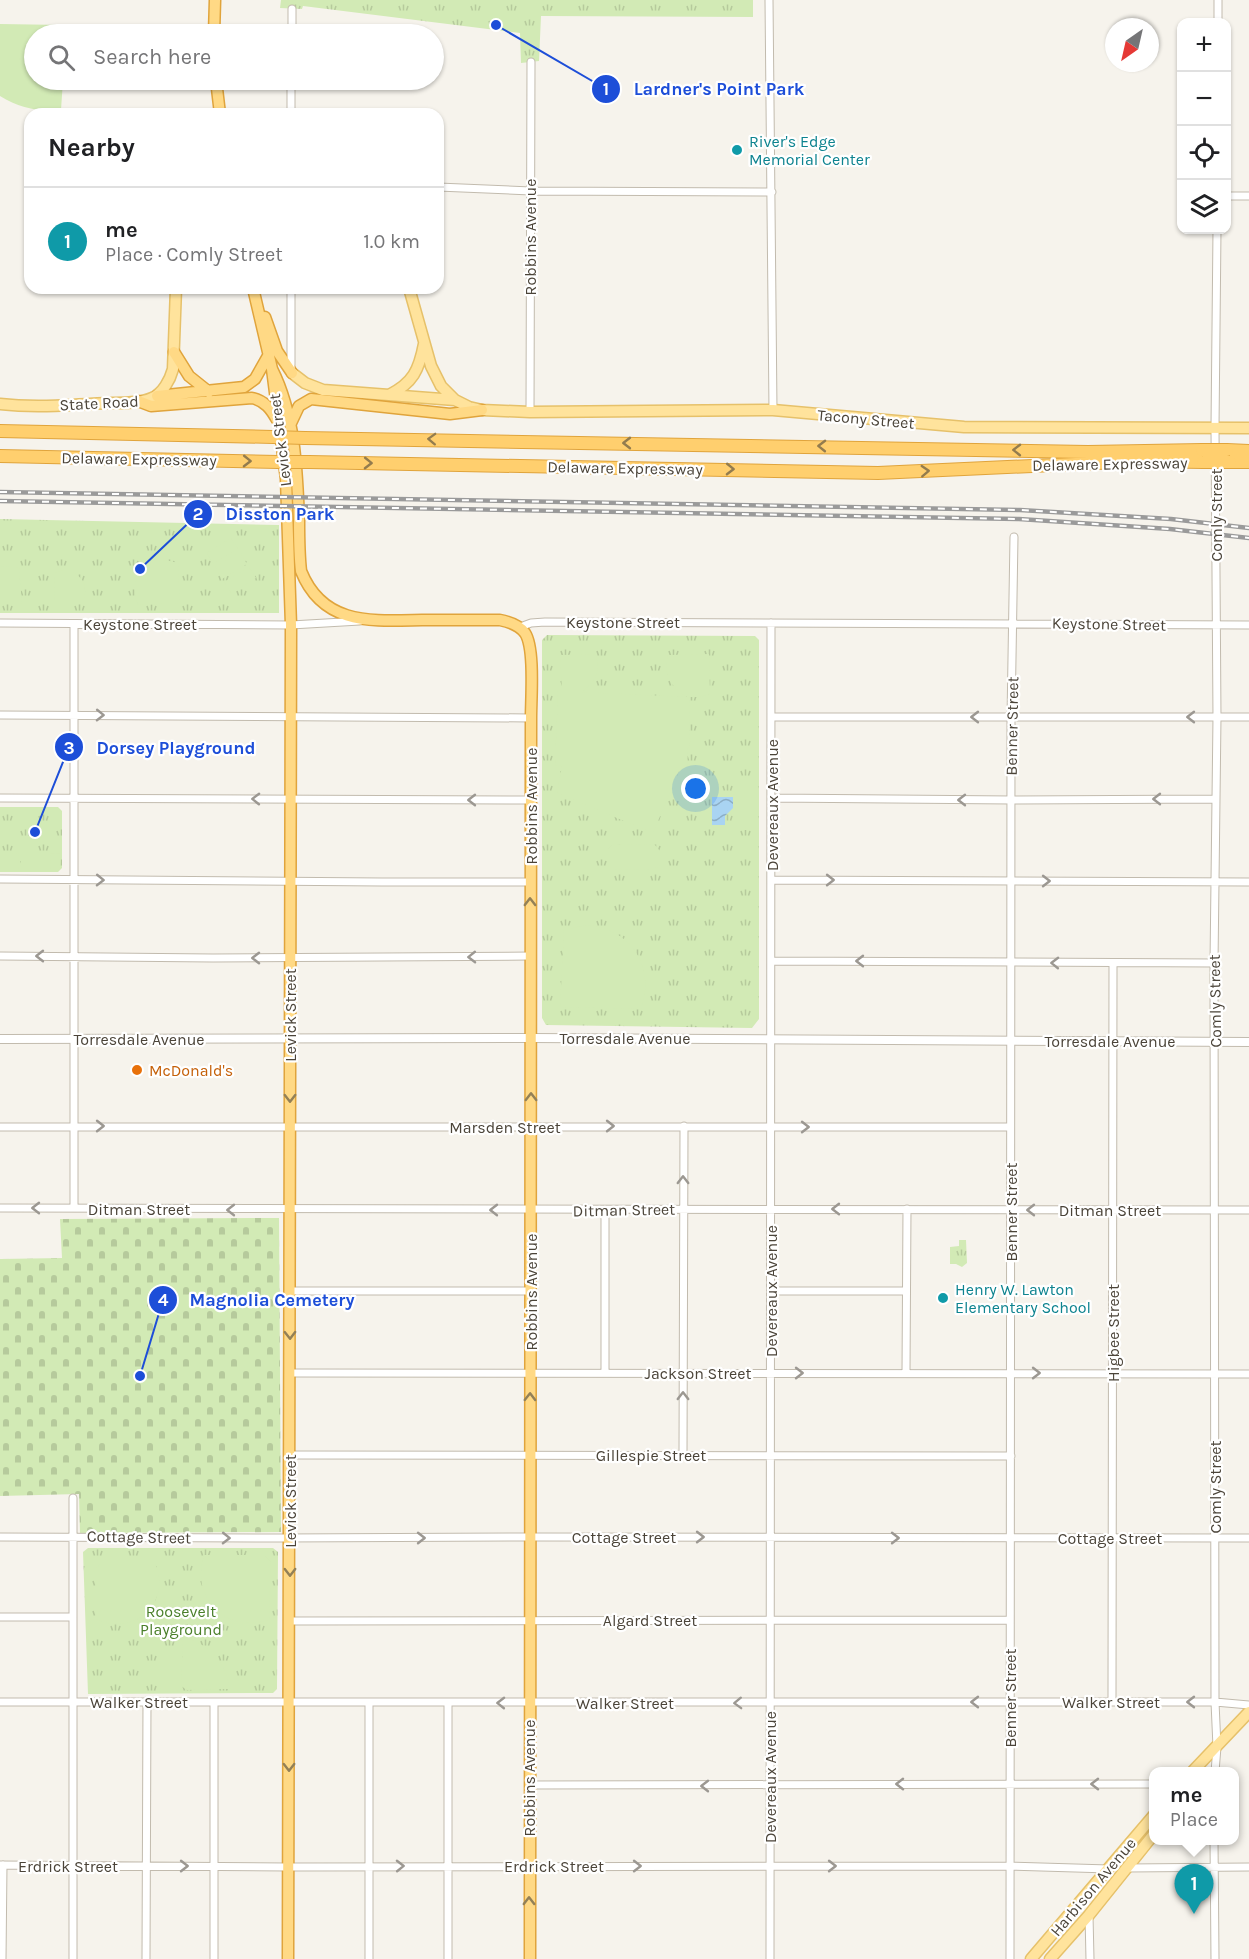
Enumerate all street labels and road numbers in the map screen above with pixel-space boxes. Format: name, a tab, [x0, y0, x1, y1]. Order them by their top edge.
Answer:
street label: Robbins Avenue	[521, 179, 540, 295]
street label: State Road	[59, 391, 139, 415]
street label: Levick Street	[265, 392, 295, 488]
street label: Tacony Street	[817, 405, 915, 433]
street label: Delaware Expressway	[61, 448, 217, 470]
street label: Delaware Expressway	[1032, 453, 1188, 475]
street label: Delaware Expressway	[547, 457, 703, 479]
street label: Comly Street	[1207, 468, 1226, 562]
street label: Keystone Street	[566, 613, 680, 632]
street label: Keystone Street	[1052, 614, 1166, 634]
street label: Keystone Street	[83, 615, 197, 634]
street label: Benner Street	[1002, 676, 1022, 776]
street label: Devereaux Avenue	[763, 739, 782, 871]
street label: Robbins Avenue	[522, 748, 541, 864]
street label: Comly Street	[1205, 954, 1225, 1048]
street label: Levick Street	[281, 968, 300, 1062]
street label: Torresdale Avenue	[559, 1029, 691, 1048]
street label: Torresdale Avenue	[73, 1030, 205, 1049]
street label: Torresdale Avenue	[1044, 1032, 1176, 1051]
street label: Marsden Street	[449, 1118, 561, 1137]
street label: Benner Street	[1002, 1162, 1021, 1262]
street label: Ditman Street	[88, 1200, 190, 1219]
street label: Ditman Street	[573, 1200, 675, 1220]
street label: Ditman Street	[1059, 1201, 1161, 1220]
street label: Devereaux Avenue	[762, 1225, 781, 1357]
street label: Robbins Avenue	[522, 1234, 541, 1350]
street label: Higbee Street	[1104, 1284, 1123, 1382]
street label: Jackson Street	[644, 1364, 752, 1383]
street label: Comly Street	[1206, 1440, 1225, 1534]
street label: Gillespie Street	[596, 1446, 706, 1465]
street label: Levick Street	[281, 1454, 300, 1548]
street label: Cottage Street	[87, 1527, 191, 1547]
street label: Cottage Street	[572, 1528, 676, 1547]
street label: Cottage Street	[1058, 1529, 1162, 1548]
street label: Algard Street	[603, 1611, 697, 1630]
street label: Benner Street	[1001, 1648, 1020, 1748]
street label: Walker Street	[90, 1693, 188, 1712]
street label: Walker Street	[1062, 1693, 1160, 1712]
street label: Walker Street	[576, 1694, 674, 1713]
street label: Devereaux Avenue	[761, 1711, 780, 1843]
street label: Robbins Avenue	[520, 1720, 539, 1836]
street label: Harbison Avenue	[1046, 1834, 1140, 1940]
street label: Erdrick Street	[18, 1857, 118, 1876]
street label: Erdrick Street	[504, 1857, 604, 1876]

